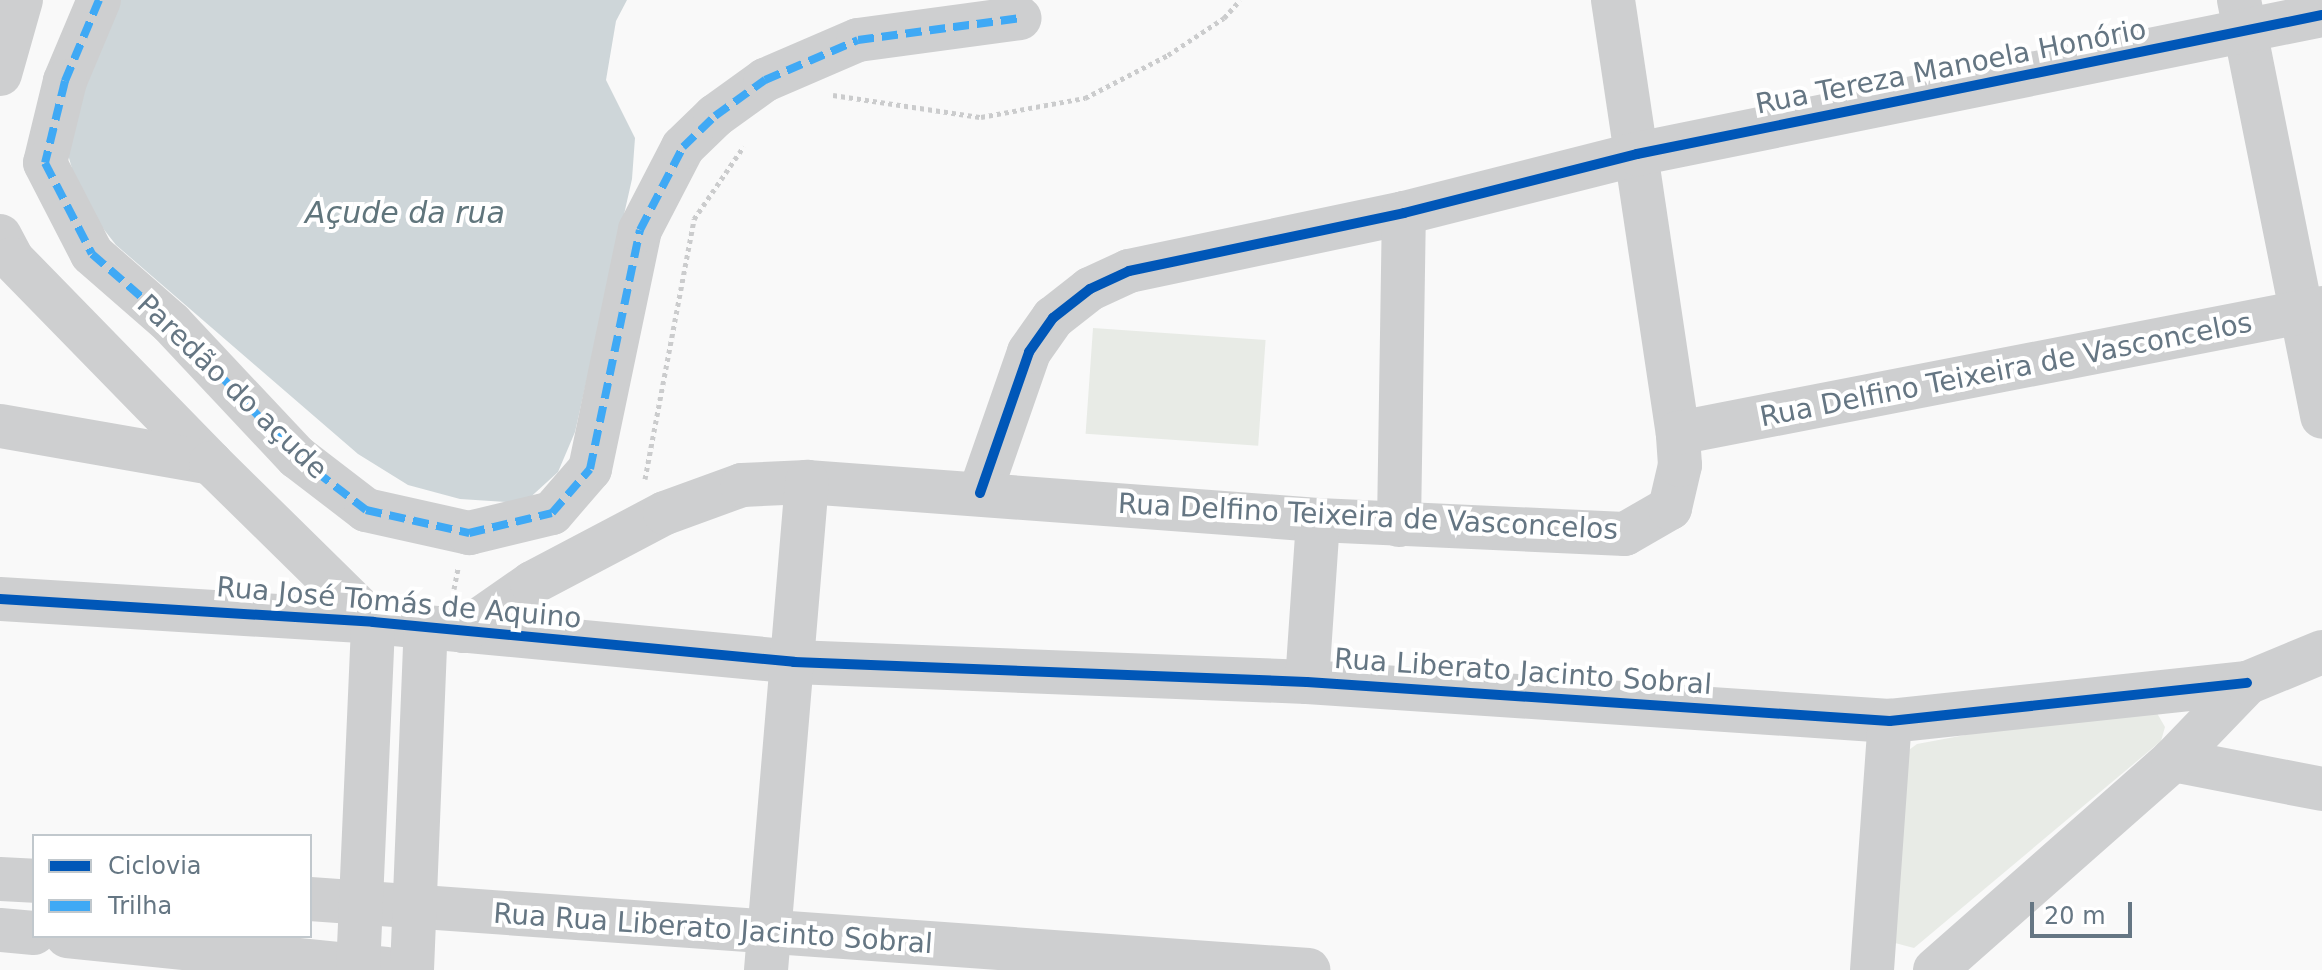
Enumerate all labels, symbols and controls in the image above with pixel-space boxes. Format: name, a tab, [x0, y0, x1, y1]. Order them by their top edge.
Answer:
street label: Rua Tereza Manoela Honório	[1753, 13, 2149, 121]
water label: Açude da rua	[305, 195, 505, 231]
street label: Paredão do açude	[130, 288, 334, 486]
street label: Rua Delfino Teixeira de Vasconcelos	[1757, 306, 2255, 434]
street label: Rua Delfino Teixeira de Vasconcelos	[1117, 487, 1619, 547]
street label: Rua José Tomás de Aquino	[215, 570, 583, 636]
street label: Rua Liberato Jacinto Sobral	[1333, 642, 1713, 702]
legend	[32, 834, 312, 938]
text: Ciclovia	[108, 852, 202, 880]
scale bar	[2034, 886, 2136, 936]
text: Trilha	[108, 892, 172, 920]
street label: Rua Rua Liberato Jacinto Sobral	[492, 897, 934, 961]
text: 20 m	[2044, 902, 2106, 930]

